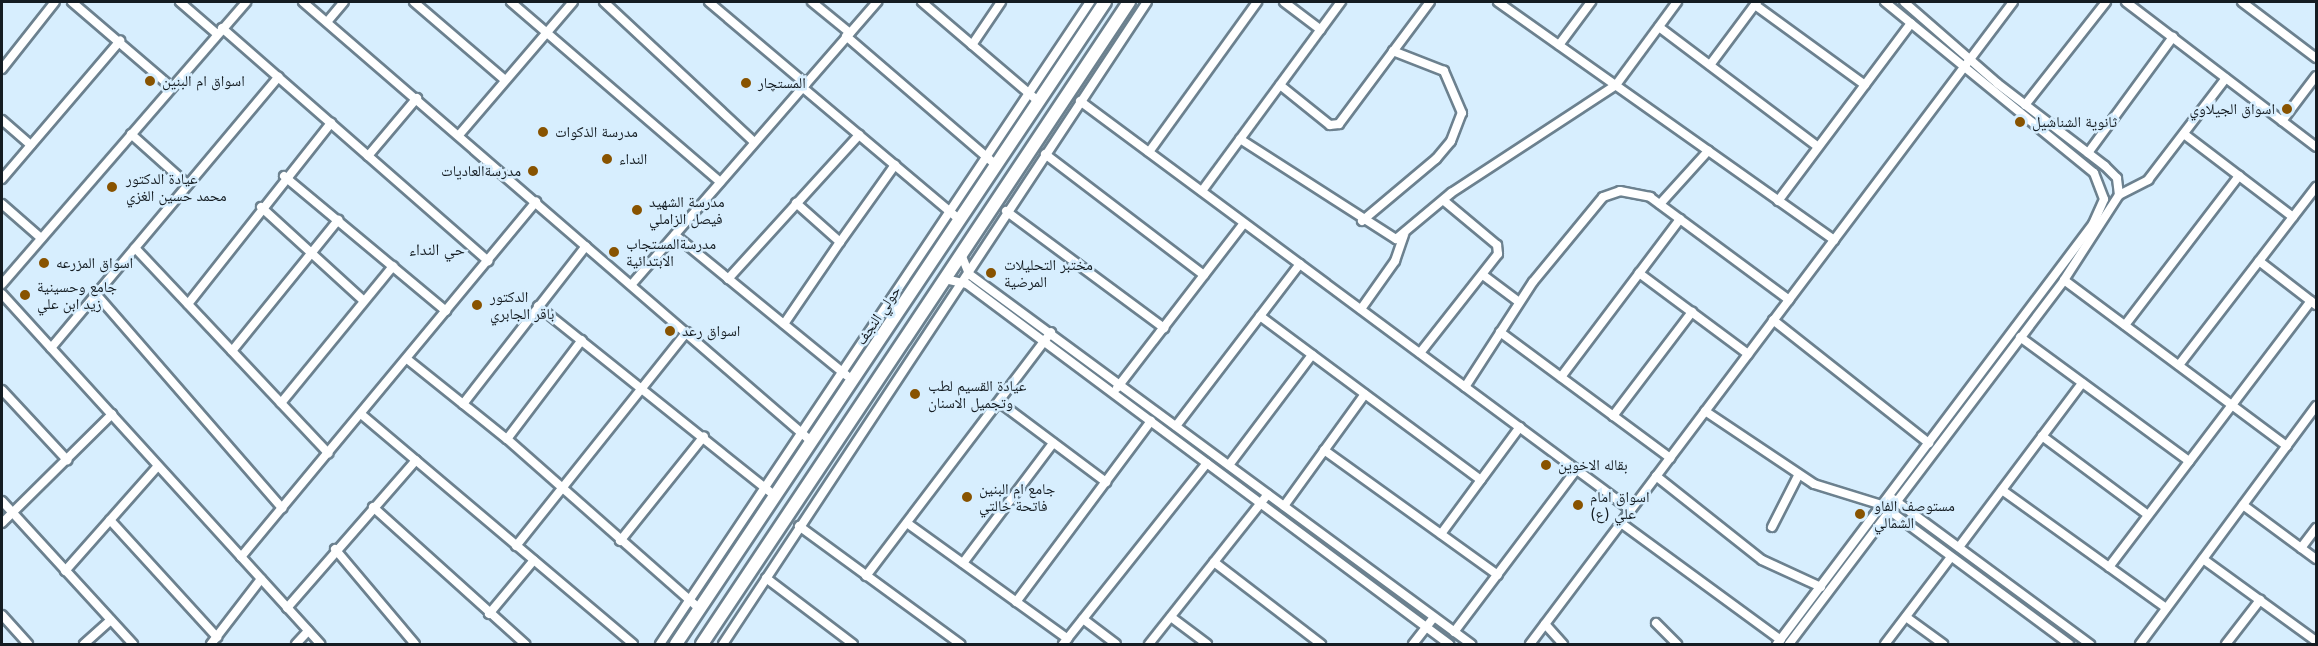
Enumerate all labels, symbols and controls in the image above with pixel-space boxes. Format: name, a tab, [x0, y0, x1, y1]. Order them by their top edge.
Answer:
place label: اسواق ام البنين	[162, 72, 245, 90]
marker: اسواق ام البنين	[143, 74, 157, 88]
place label: المستچار	[758, 74, 806, 92]
marker: المستچار	[739, 76, 753, 90]
place label: اسواق الجيلاوي	[2189, 100, 2275, 118]
marker: اسواق الجيلاوي	[2280, 102, 2294, 116]
place label: ثانوية الشناشيل	[2032, 113, 2117, 131]
marker: ثانوية الشناشيل	[2013, 115, 2027, 129]
place label: مدرسة الذكوات	[555, 123, 638, 141]
marker: مدرسة الذكوات	[536, 125, 550, 139]
place label: النداء	[619, 150, 647, 168]
marker: النداء	[600, 152, 614, 166]
place label: مدرسةالعاديات	[441, 162, 521, 180]
marker: مدرسةالعاديات	[526, 164, 540, 178]
place label: عيادة الدكتور محمد حسين الغزي	[126, 169, 227, 204]
marker: عيادة الدكتور محمد حسين الغزي	[103, 178, 121, 196]
place label: مدرسة الشهيد فيصل الزاملي	[649, 192, 725, 227]
marker: مدرسة الشهيد فيصل الزاملي	[630, 203, 644, 217]
place label: مدرسةالمستجاب الابتدائية	[626, 234, 716, 269]
district label: حي النداء	[409, 239, 465, 259]
marker: مدرسةالمستجاب الابتدائية	[607, 245, 621, 259]
place label: اسواق المزرعه	[56, 254, 133, 272]
place label: مختبر التحليلات المرضية	[1004, 255, 1093, 290]
marker: اسواق المزرعه	[37, 256, 51, 270]
marker: مختبر التحليلات المرضية	[982, 264, 1000, 282]
place label: جامع وحسينية زيد ابن علي	[37, 277, 117, 312]
street label: حولي النجف	[852, 282, 904, 348]
place label: الدكتور باقر الجابري	[490, 287, 554, 322]
marker: جامع وحسينية زيد ابن علي	[18, 288, 32, 302]
marker: الدكتور باقر الجابري	[468, 296, 486, 314]
place label: اسواق رعد	[682, 322, 740, 340]
marker: اسواق رعد	[663, 324, 677, 338]
place label: عيادة القسيم لطب وتجميل الاسنان	[928, 376, 1026, 411]
marker: عيادة القسيم لطب وتجميل الاسنان	[906, 385, 924, 403]
place label: بقاله الاخوين	[1558, 456, 1628, 474]
marker: بقاله الاخوين	[1539, 458, 1553, 472]
place label: جامع ام البنين فاتحة خالتي	[979, 479, 1055, 514]
place label: اسواق امام علي (ع)	[1590, 487, 1649, 522]
marker: جامع ام البنين فاتحة خالتي	[960, 490, 974, 504]
place label: مستوصف الفاو الشمالي	[1874, 496, 1955, 531]
marker: اسواق امام علي (ع)	[1571, 498, 1585, 512]
marker: مستوصف الفاو الشمالي	[1851, 505, 1869, 523]

